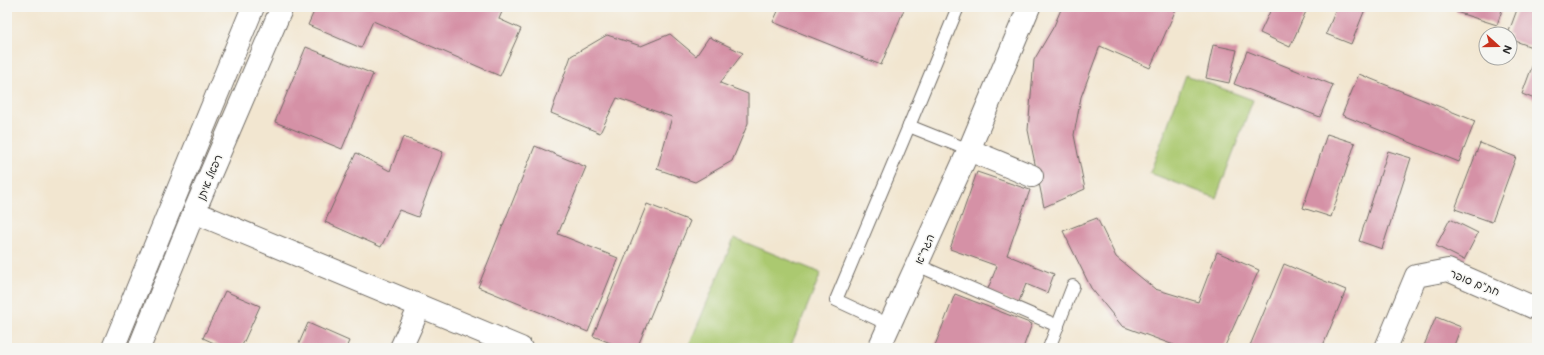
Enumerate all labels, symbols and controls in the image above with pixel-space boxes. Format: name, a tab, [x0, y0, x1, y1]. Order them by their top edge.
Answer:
north arrow	[1478, 26, 1518, 66]
text: N	[1499, 43, 1516, 56]
street label: רפאל איתן	[193, 152, 225, 202]
street label: הגר"א	[911, 231, 937, 267]
street label: חת"ם סופר	[1448, 265, 1502, 299]

